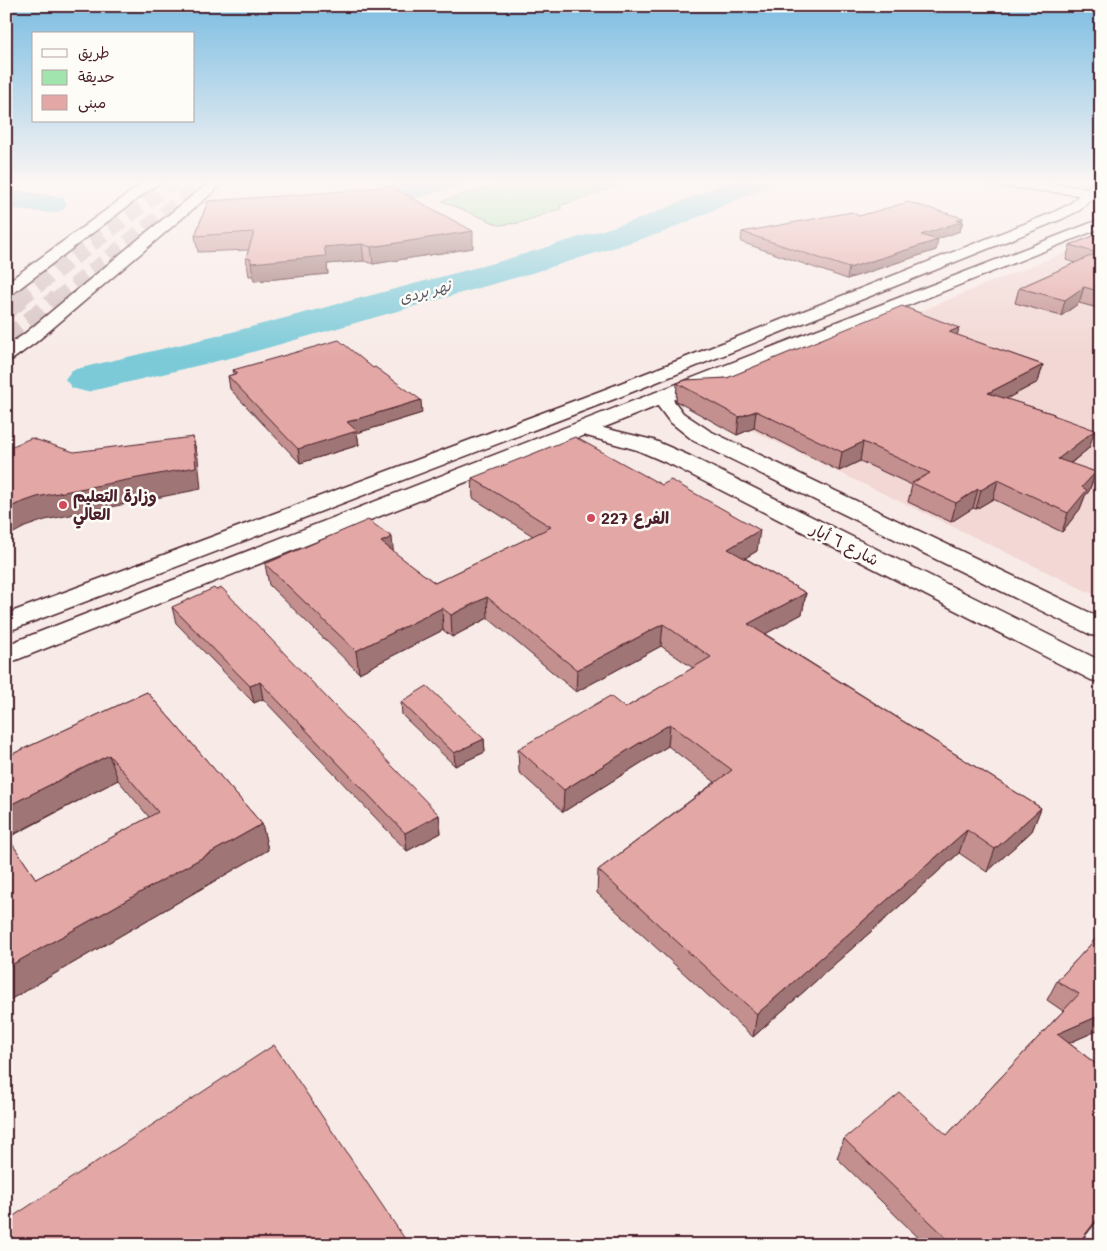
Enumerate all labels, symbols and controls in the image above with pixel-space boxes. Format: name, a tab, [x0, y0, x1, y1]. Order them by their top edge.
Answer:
legend	[32, 32, 195, 122]
text: طريق	[78, 42, 110, 62]
text: حديقة	[78, 66, 115, 86]
text: مبنى	[78, 92, 106, 113]
water label: نهر بردى	[397, 274, 454, 307]
place label: وزارة التعليم العالي	[73, 485, 157, 529]
marker: وزارة التعليم العالي	[57, 499, 69, 511]
place label: الفرع 227	[601, 507, 669, 529]
marker: الفرع 227	[585, 512, 597, 524]
street label: شارع ٦ أيار	[805, 517, 883, 571]

